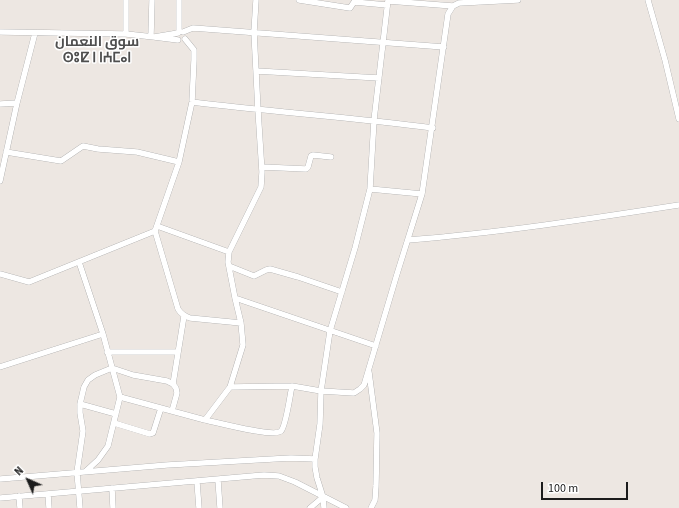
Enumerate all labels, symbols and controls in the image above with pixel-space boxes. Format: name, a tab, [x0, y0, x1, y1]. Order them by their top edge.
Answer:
district label: سوق النعمان ⵙⵓⵇ ⵏ ⵏⵄⵎⴰⵏ	[55, 35, 139, 68]
north arrow	[8, 460, 48, 500]
text: N	[11, 463, 27, 479]
scale bar	[543, 474, 630, 500]
text: 100 m	[548, 480, 578, 497]

